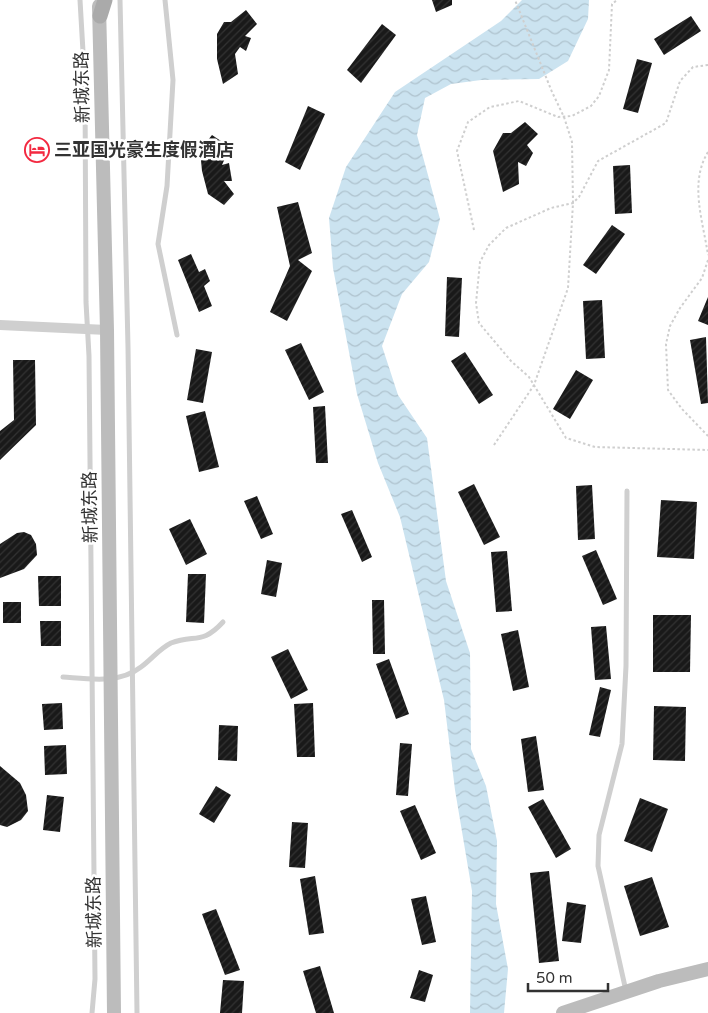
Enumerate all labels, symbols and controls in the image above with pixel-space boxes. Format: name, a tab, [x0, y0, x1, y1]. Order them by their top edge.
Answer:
street label: 新城东路	[70, 51, 94, 123]
hotel icon: 三亚国光豪生度假酒店	[24, 137, 50, 163]
place label: 三亚国光豪生度假酒店	[54, 139, 234, 161]
street label: 新城东路	[78, 471, 102, 543]
street label: 新城东路	[82, 876, 106, 948]
scale bar	[528, 960, 608, 992]
text: 50 m	[536, 969, 573, 987]

